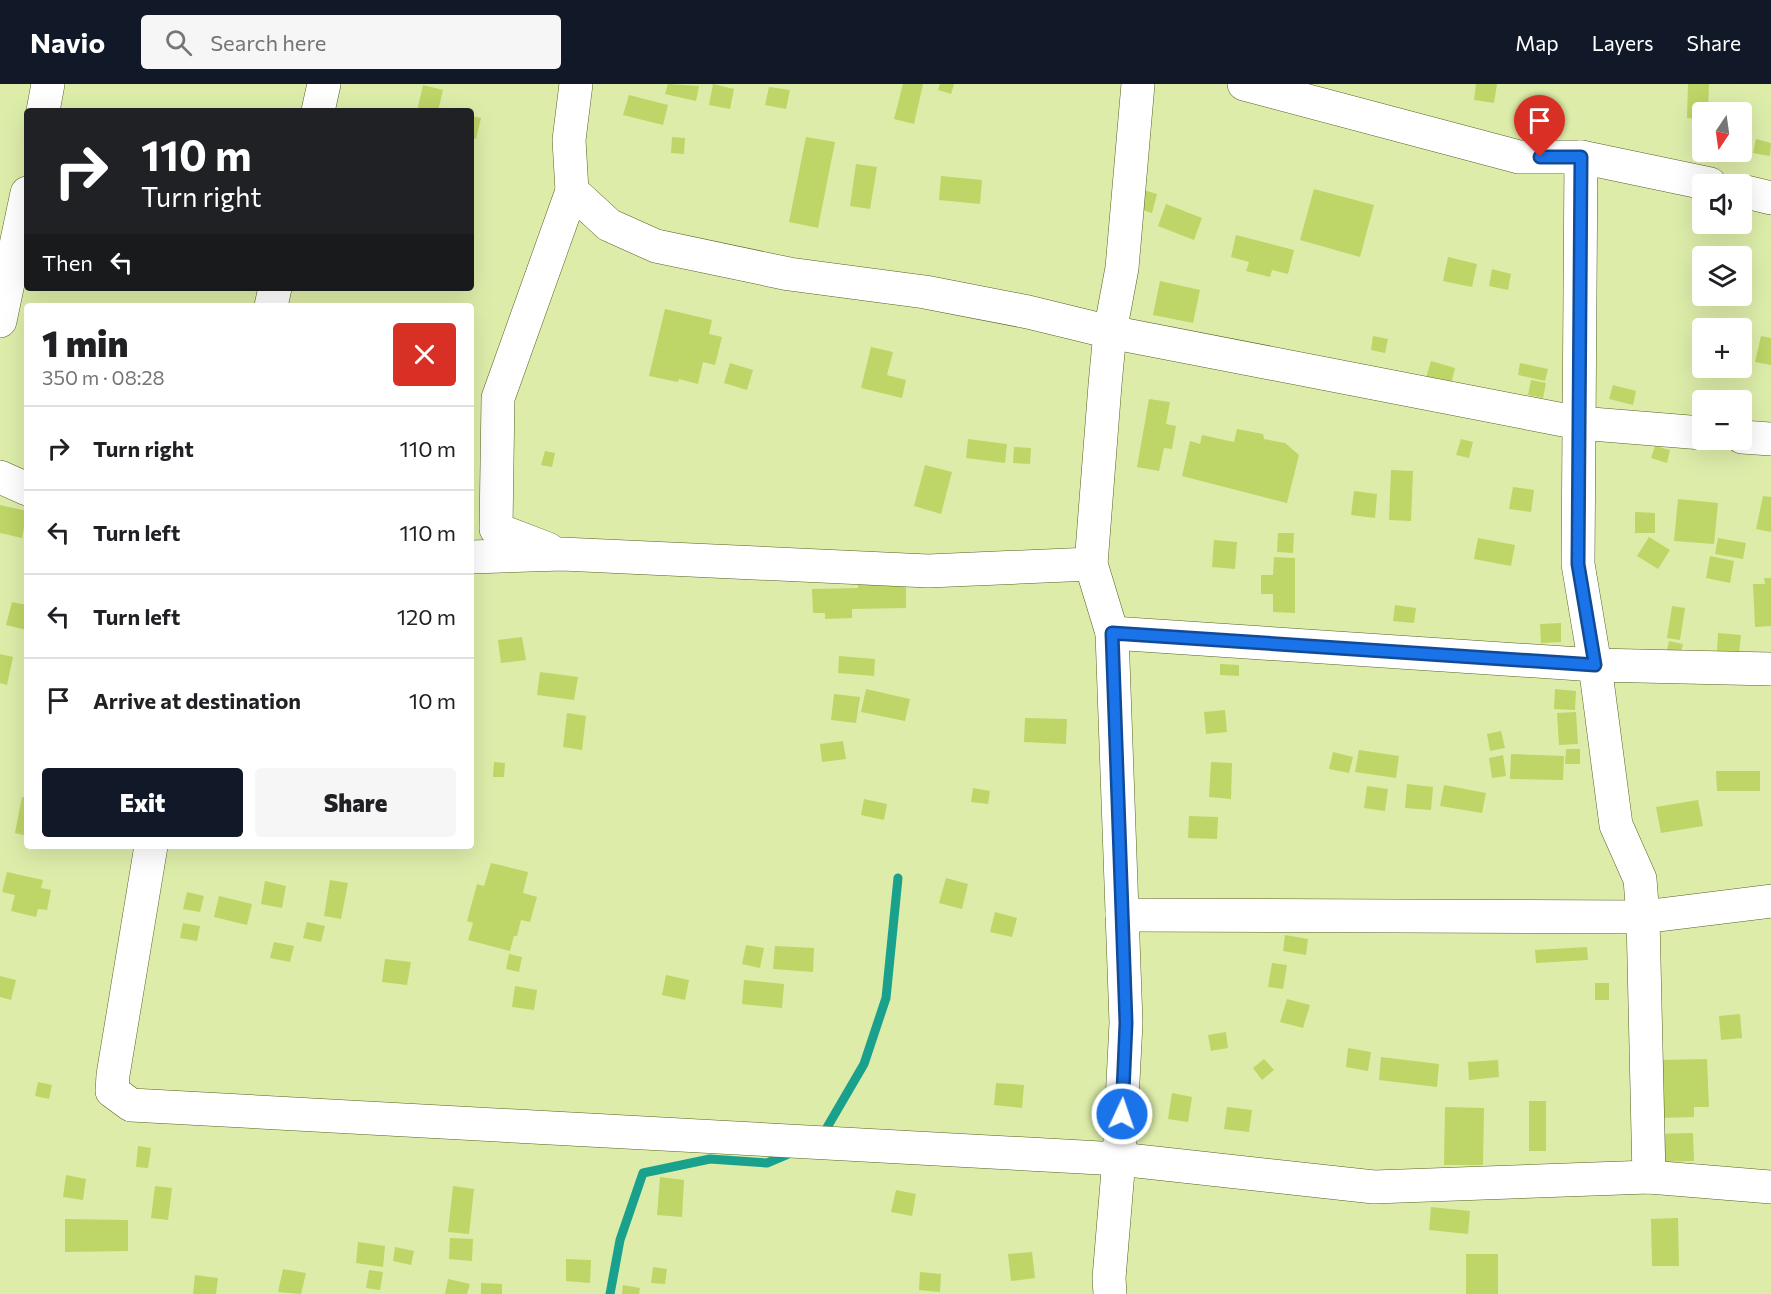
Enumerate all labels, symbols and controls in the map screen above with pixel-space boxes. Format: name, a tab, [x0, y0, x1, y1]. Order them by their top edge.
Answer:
search box	[141, 15, 561, 69]
text: Navio	[30, 25, 105, 59]
icon: search	[162, 26, 195, 59]
text: Search here	[210, 29, 326, 56]
text: Map	[1515, 30, 1559, 55]
text: Layers	[1592, 30, 1654, 55]
text: Share	[1687, 30, 1741, 55]
pin	[1514, 95, 1565, 157]
north arrow	[1692, 102, 1752, 162]
map controls	[1692, 102, 1752, 450]
icon: arrive	[1523, 104, 1556, 137]
text: 110 m	[141, 128, 252, 180]
icon: right	[42, 132, 120, 210]
button: sound	[1692, 174, 1752, 234]
text: Turn right	[141, 180, 261, 213]
icon: left	[105, 246, 138, 279]
button: layers	[1692, 246, 1752, 306]
text: Then	[42, 249, 93, 276]
button: +	[1692, 318, 1752, 378]
text: 1 min	[42, 320, 128, 364]
button: close	[393, 323, 456, 386]
text: 350 m · 08:28	[42, 365, 165, 389]
button: −	[1692, 390, 1752, 450]
icon: right	[42, 432, 75, 465]
text: Turn right	[93, 435, 194, 462]
text: 110 m	[399, 435, 456, 462]
icon: left	[42, 516, 75, 549]
text: Turn left	[93, 519, 180, 546]
text: 110 m	[399, 519, 456, 546]
icon: left	[42, 600, 75, 633]
text: Turn left	[93, 603, 180, 630]
text: 120 m	[397, 603, 456, 630]
icon: arrive	[42, 684, 75, 717]
text: Arrive at destination	[93, 687, 301, 714]
text: 10 m	[409, 687, 456, 714]
button: Exit	[42, 768, 243, 837]
button: Share	[255, 768, 456, 837]
position arrow	[1090, 1082, 1154, 1146]

